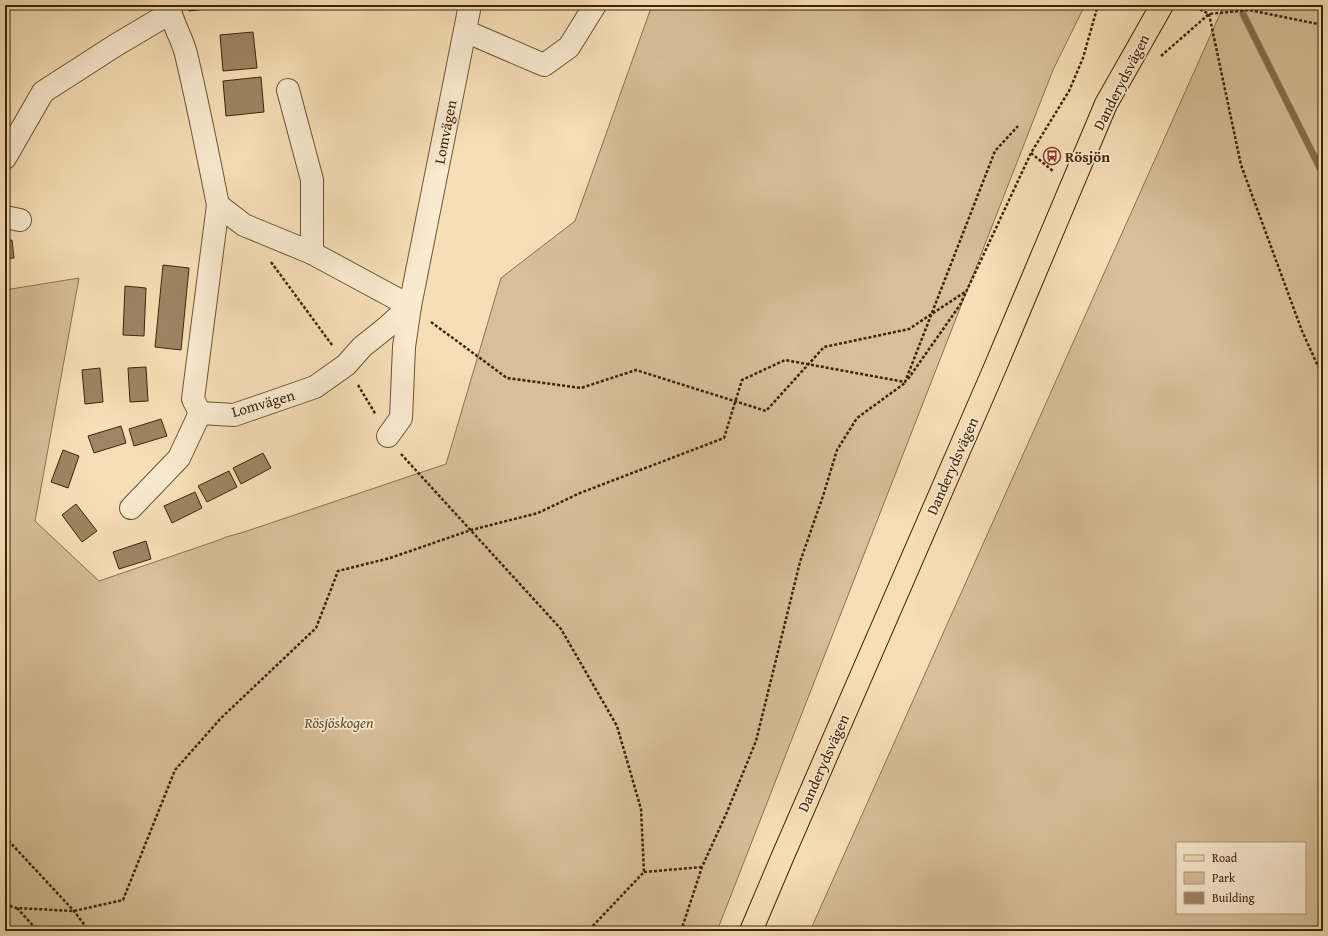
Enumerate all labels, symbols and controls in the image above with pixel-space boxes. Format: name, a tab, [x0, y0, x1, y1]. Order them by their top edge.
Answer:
street label: Danderydsvägen	[1088, 30, 1154, 133]
street label: Lomvägen	[429, 98, 462, 166]
bus stop icon: Rösjön	[1042, 146, 1062, 166]
place label: Rösjön	[1065, 146, 1110, 167]
street label: Lomvägen	[229, 384, 298, 422]
street label: Danderydsvägen	[921, 413, 983, 518]
street label: Danderydsvägen	[792, 710, 854, 815]
park label: Rösjöskogen	[303, 712, 374, 733]
legend	[1176, 842, 1306, 914]
text: Road	[1212, 849, 1238, 866]
text: Park	[1212, 869, 1236, 886]
text: Building	[1212, 889, 1255, 906]

